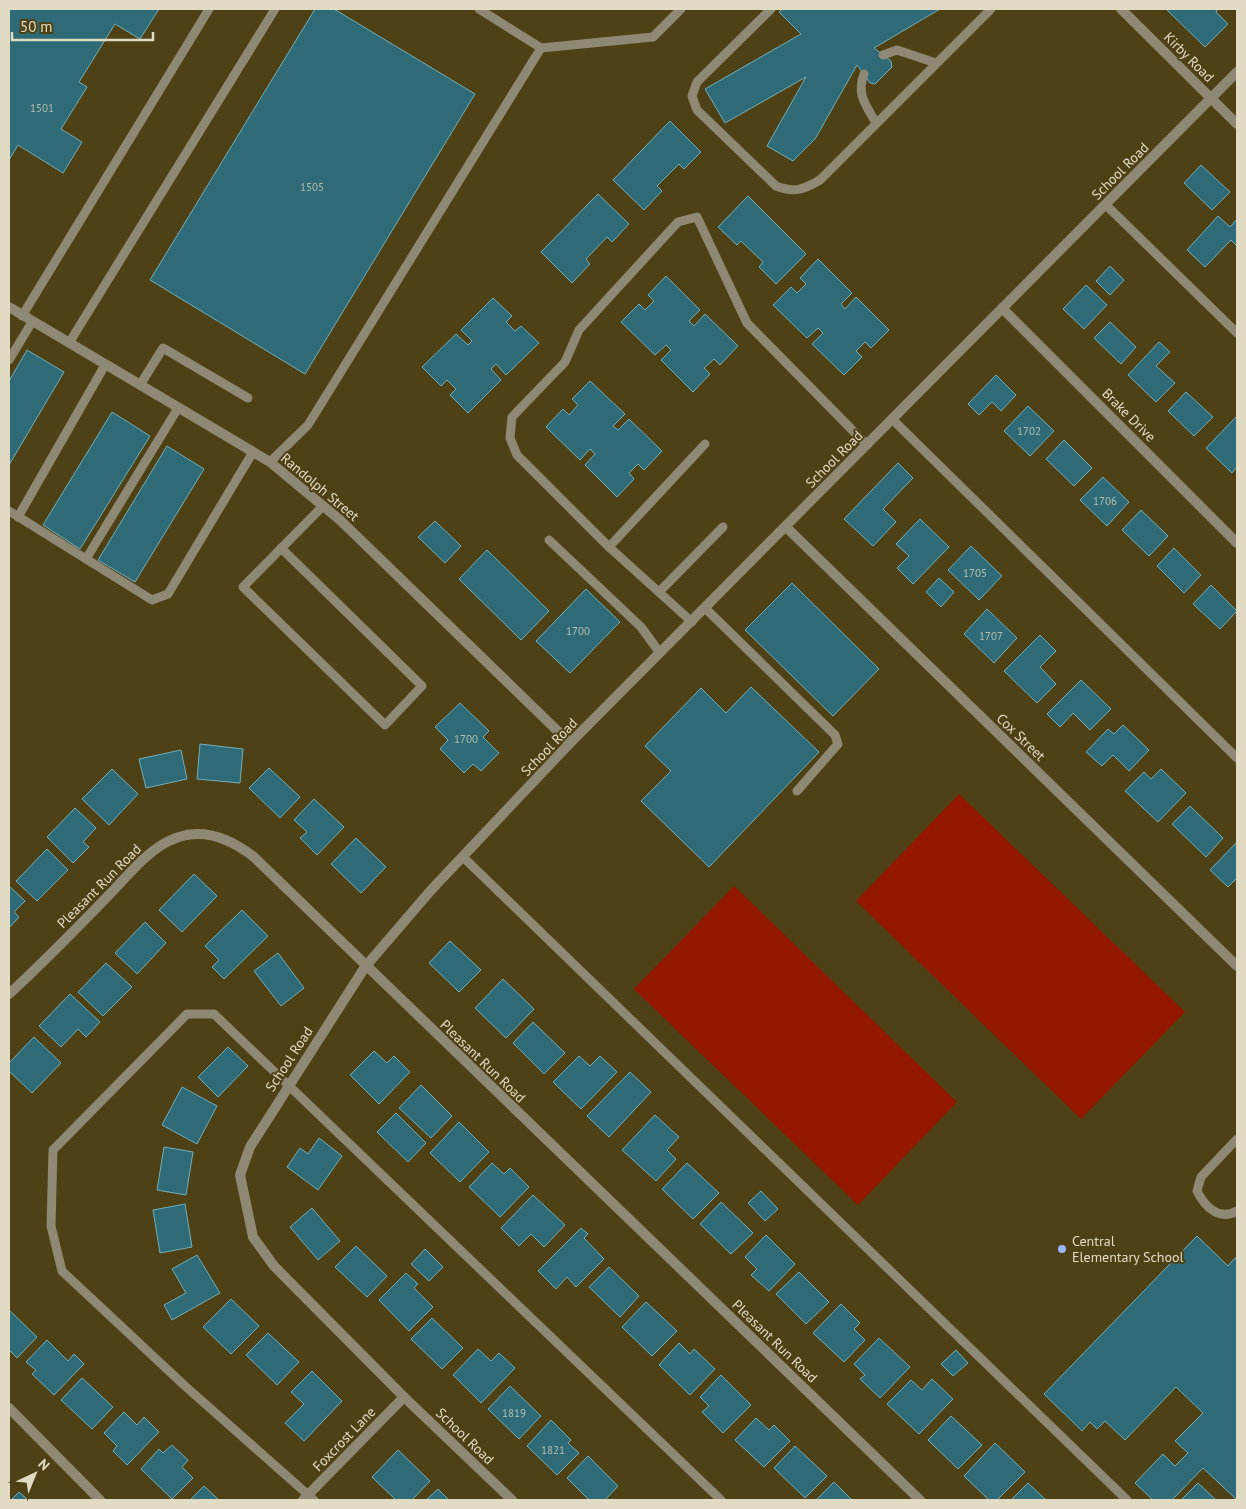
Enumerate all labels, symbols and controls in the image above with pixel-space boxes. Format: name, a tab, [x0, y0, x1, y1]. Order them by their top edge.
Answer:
scale bar	[12, 10, 154, 42]
text: 50 m	[20, 17, 53, 36]
street label: Kirby Road	[1160, 28, 1218, 86]
house number: 1501	[30, 101, 54, 115]
street label: School Road	[1088, 139, 1152, 203]
house number: 1505	[300, 180, 324, 194]
street label: Brake Drive	[1098, 384, 1160, 446]
house number: 1702	[1017, 424, 1041, 438]
street label: School Road	[802, 427, 866, 491]
street label: Randolph Street	[277, 449, 363, 525]
house number: 1706	[1093, 494, 1117, 508]
house number: 1705	[963, 566, 987, 580]
house number: 1700	[566, 624, 590, 638]
house number: 1707	[979, 629, 1003, 643]
street label: Cox Street	[993, 709, 1049, 765]
street label: School Road	[517, 714, 581, 780]
house number: 1700	[454, 732, 478, 746]
street label: Pleasant Run Road	[53, 840, 145, 932]
street label: Pleasant Run Road	[437, 1016, 529, 1106]
street label: School Road	[261, 1023, 317, 1095]
place label: Central Elementary School	[1072, 1232, 1184, 1266]
marker: Central Elementary School	[1056, 1243, 1068, 1255]
street label: Pleasant Run Road	[729, 1296, 821, 1386]
street label: Foxcrost Lane	[309, 1403, 379, 1475]
street label: School Road	[432, 1404, 498, 1468]
house number: 1819	[502, 1406, 526, 1420]
house number: 1821	[541, 1443, 565, 1457]
north arrow	[10, 1449, 60, 1499]
text: N	[34, 1455, 54, 1474]

